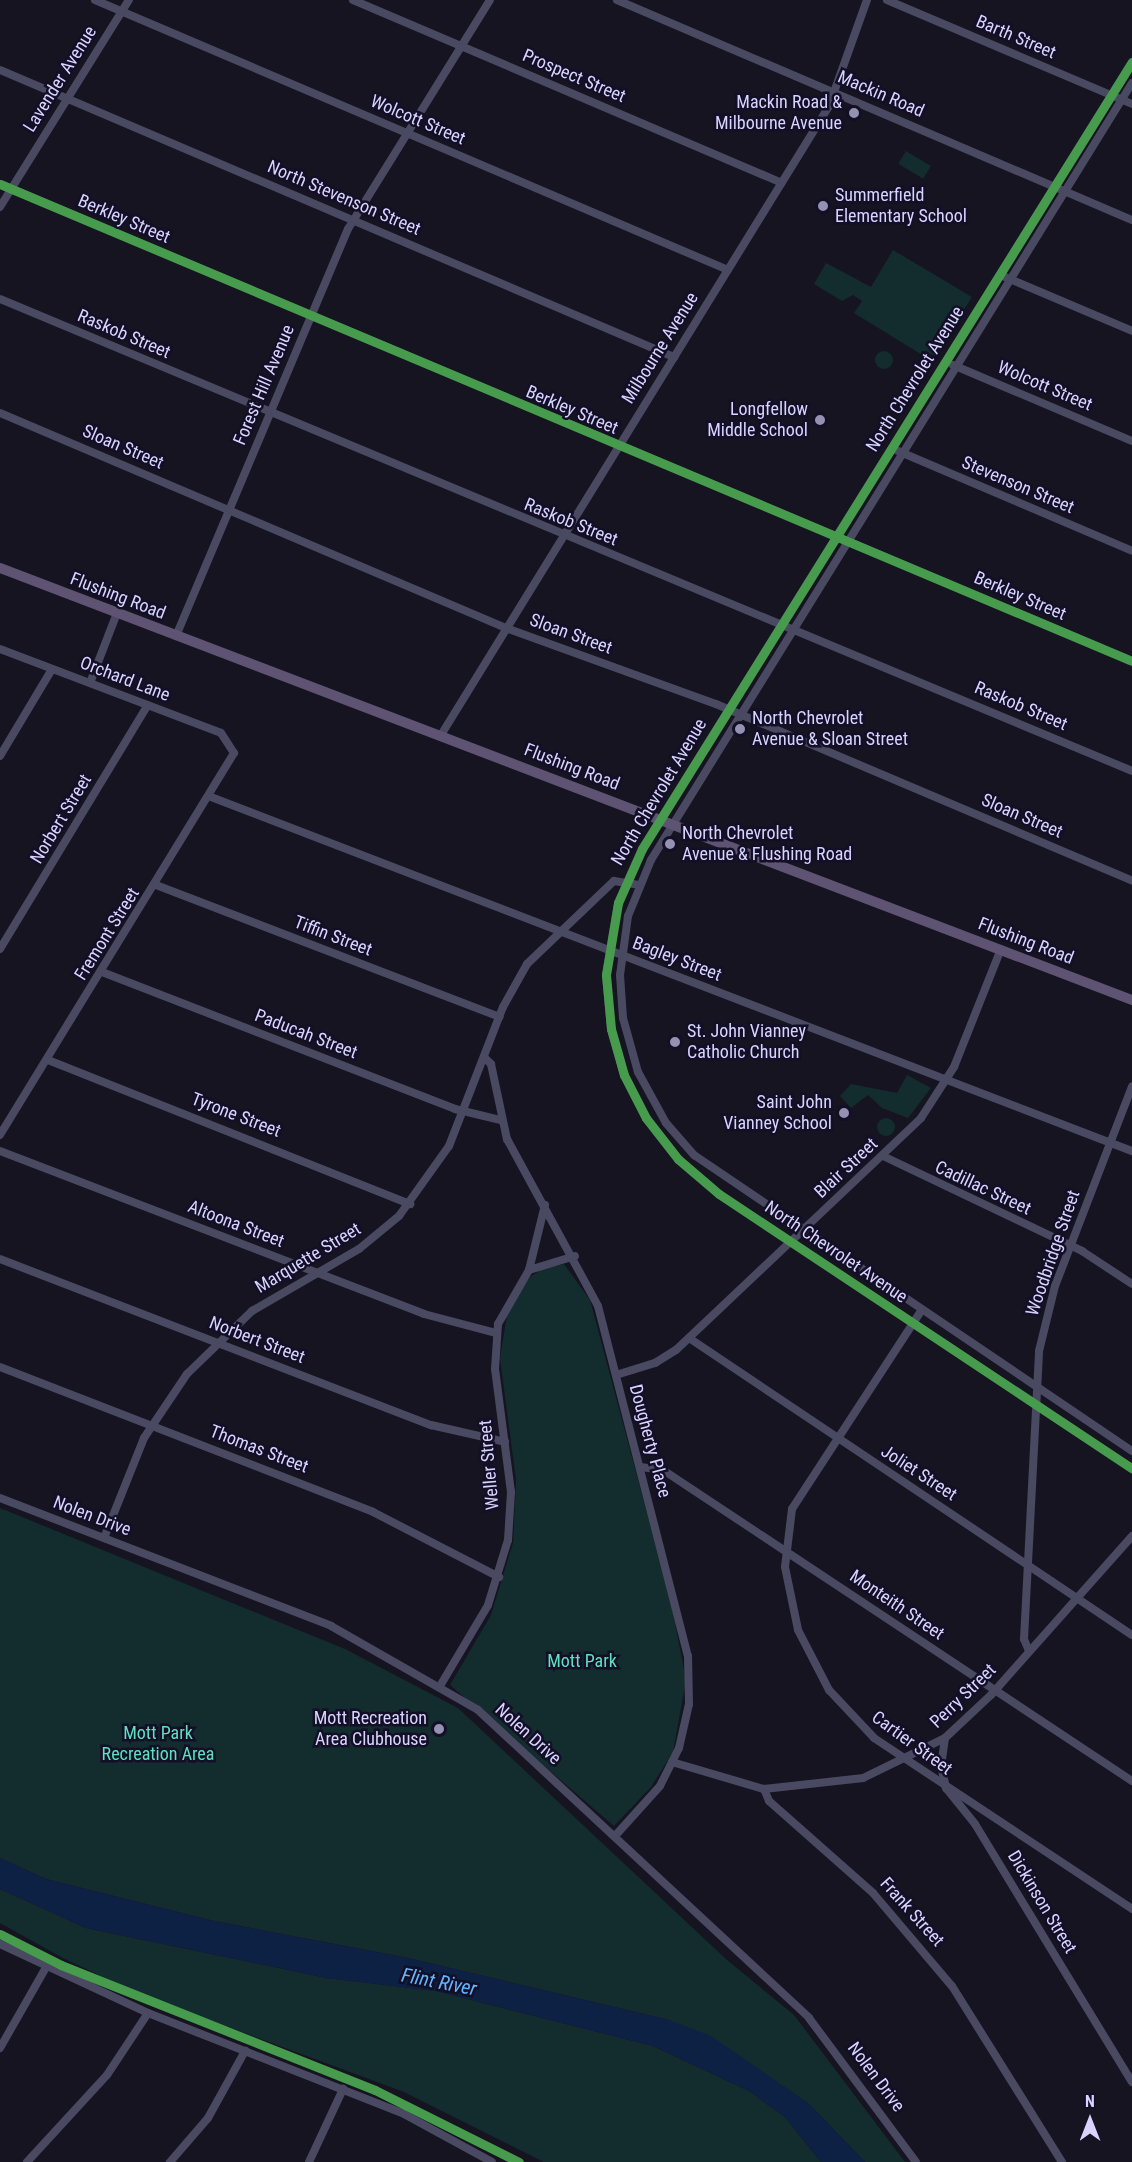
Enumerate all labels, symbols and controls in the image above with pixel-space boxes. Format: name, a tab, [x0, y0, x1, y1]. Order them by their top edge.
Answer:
street label: Barth Street	[973, 11, 1059, 63]
street label: Lavender Avenue	[19, 22, 101, 136]
street label: Prospect Street	[519, 45, 629, 107]
street label: Mackin Road	[835, 66, 927, 122]
street label: Wolcott Street	[367, 90, 469, 150]
place label: Mackin Road & Milbourne Avenue	[715, 92, 842, 134]
marker: Mackin Road & Milbourne Avenue	[847, 106, 861, 120]
street label: North Stevenson Street	[264, 156, 424, 240]
place label: Summerfield Elementary School	[835, 185, 967, 228]
street label: Berkley Street	[75, 190, 173, 248]
marker: Summerfield Elementary School	[816, 199, 830, 213]
street label: Milbourne Avenue	[617, 288, 703, 408]
street label: North Chevrolet Avenue	[861, 302, 969, 456]
street label: Raskob Street	[74, 305, 174, 363]
street label: Forest Hill Avenue	[229, 322, 299, 448]
street label: Wolcott Street	[994, 356, 1096, 416]
street label: Berkley Street	[523, 381, 621, 439]
place label: Longfellow Middle School	[707, 399, 808, 442]
marker: Longfellow Middle School	[813, 413, 827, 427]
street label: Sloan Street	[79, 420, 167, 474]
street label: Stevenson Street	[959, 452, 1077, 518]
street label: Raskob Street	[521, 493, 621, 551]
street label: Berkley Street	[971, 567, 1069, 625]
street label: Flushing Road	[67, 568, 169, 624]
street label: Sloan Street	[527, 609, 615, 659]
street label: Orchard Lane	[77, 652, 173, 706]
street label: Raskob Street	[971, 677, 1071, 735]
place label: North Chevrolet Avenue & Sloan Street	[752, 708, 908, 750]
street label: North Chevrolet Avenue	[607, 715, 711, 869]
marker: North Chevrolet Avenue & Sloan Street	[733, 722, 747, 736]
street label: Flushing Road	[521, 739, 623, 795]
street label: Norbert Street	[26, 770, 96, 868]
street label: Sloan Street	[978, 789, 1066, 843]
place label: North Chevrolet Avenue & Flushing Road	[682, 823, 852, 866]
marker: North Chevrolet Avenue & Flushing Road	[663, 837, 677, 851]
street label: Fremont Street	[70, 884, 144, 984]
street label: Tiffin Street	[291, 911, 375, 961]
street label: Flushing Road	[975, 913, 1077, 969]
street label: Bagley Street	[629, 932, 725, 986]
street label: Paducah Street	[252, 1005, 360, 1063]
place label: St. John Vianney Catholic Church	[687, 1021, 806, 1064]
marker: St. John Vianney Catholic Church	[668, 1035, 682, 1049]
street label: Tyrone Street	[188, 1088, 284, 1142]
place label: Saint John Vianney School	[723, 1092, 832, 1134]
marker: Saint John Vianney School	[837, 1106, 851, 1120]
street label: Blair Street	[810, 1133, 882, 1203]
street label: Cadillac Street	[932, 1156, 1034, 1220]
street label: Woodbridge Street	[1021, 1187, 1085, 1319]
street label: Altoona Street	[185, 1196, 287, 1252]
street label: North Chevrolet Avenue	[761, 1196, 911, 1308]
street label: Marquette Street	[251, 1218, 365, 1298]
street label: Norbert Street	[206, 1312, 308, 1368]
street label: Dougherty Place	[625, 1382, 675, 1500]
street label: Weller Street	[474, 1419, 504, 1511]
street label: Thomas Street	[207, 1420, 311, 1478]
street label: Joliet Street	[877, 1441, 961, 1505]
street label: Nolen Drive	[50, 1491, 134, 1541]
street label: Monteith Street	[846, 1565, 948, 1645]
park label: Mott Park	[547, 1650, 617, 1672]
street label: Perry Street	[926, 1659, 1000, 1733]
street label: Nolen Drive	[490, 1699, 566, 1769]
street label: Cartier Street	[867, 1707, 957, 1779]
place label: Mott Recreation Area Clubhouse	[314, 1708, 427, 1750]
marker: Mott Recreation Area Clubhouse	[432, 1722, 446, 1736]
park label: Mott Park Recreation Area	[102, 1723, 214, 1766]
street label: Dickinson Street	[1003, 1847, 1081, 1957]
street label: Frank Street	[875, 1873, 949, 1951]
water label: Flint River	[399, 1963, 479, 2001]
street label: Nolen Drive	[843, 2038, 909, 2116]
north arrow	[1060, 2090, 1120, 2150]
text: N	[1085, 2092, 1095, 2111]

